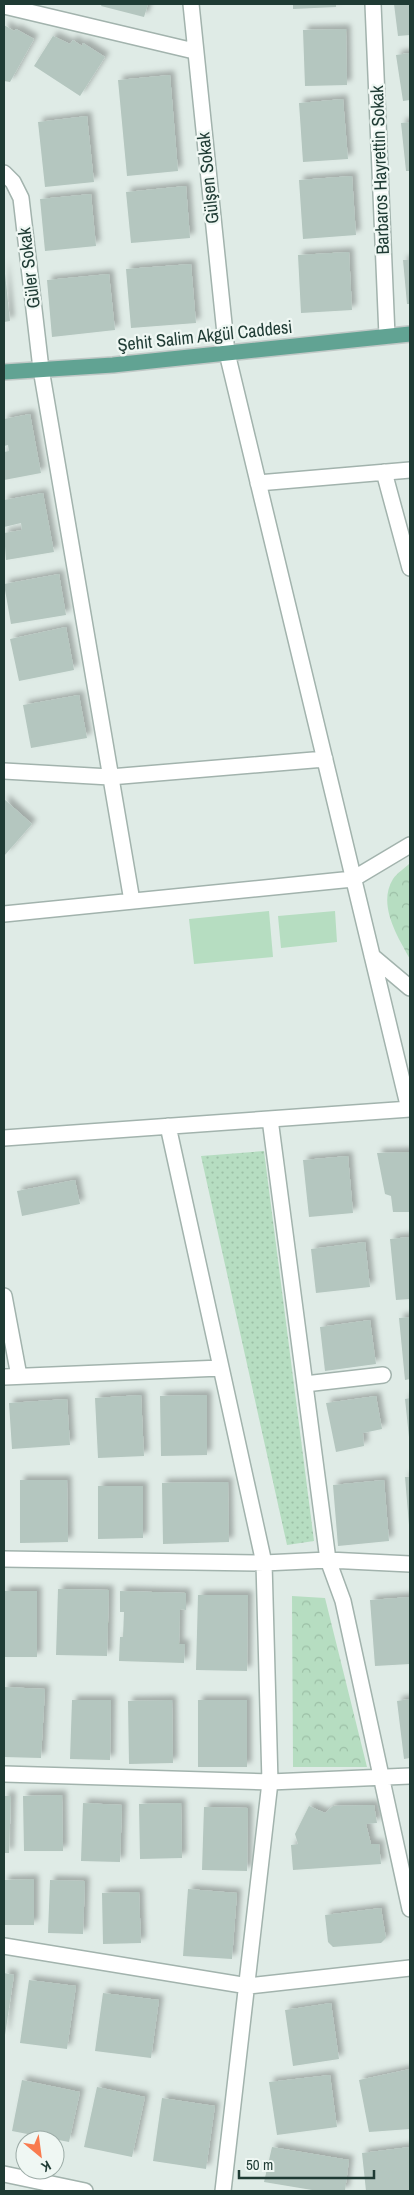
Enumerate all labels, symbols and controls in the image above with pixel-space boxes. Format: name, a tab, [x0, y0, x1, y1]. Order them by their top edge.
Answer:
street label: Barbaros Hayrettin Sokak	[364, 85, 395, 255]
street label: Gülşen Sokak	[190, 130, 225, 225]
street label: Güler Sokak	[11, 226, 46, 310]
street label: Şehit Salim Akgül Caddesi	[116, 314, 294, 357]
north arrow	[15, 2130, 65, 2180]
scale bar	[239, 2148, 374, 2180]
text: 50 m	[246, 2154, 273, 2175]
text: K	[38, 2156, 54, 2177]

